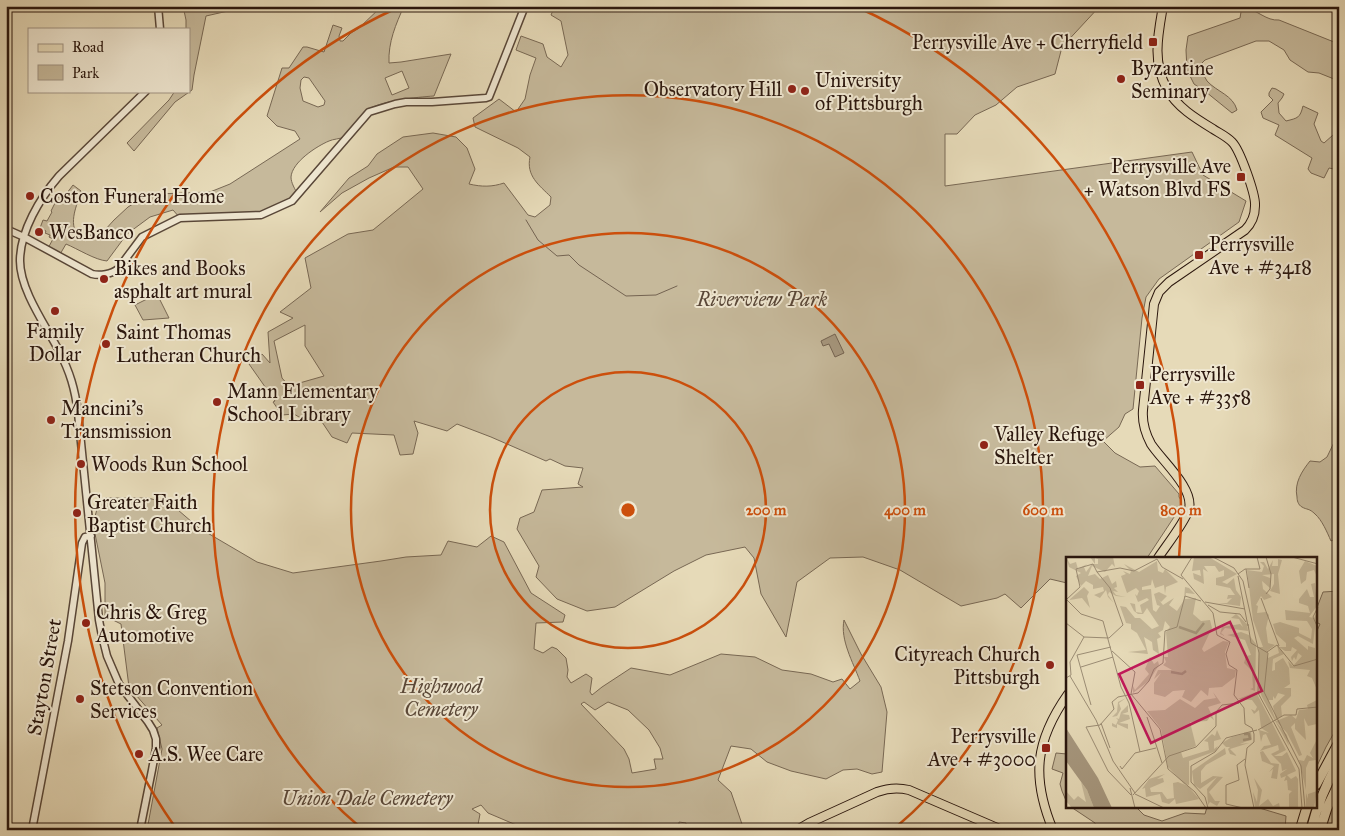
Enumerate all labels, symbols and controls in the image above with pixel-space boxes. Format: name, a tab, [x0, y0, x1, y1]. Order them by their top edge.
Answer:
legend	[28, 28, 190, 92]
place label: Perrysville Ave + Cherryfield	[912, 30, 1143, 54]
marker: Perrysville Ave + Cherryfield	[1147, 36, 1159, 48]
text: Road	[72, 38, 104, 56]
place label: Byzantine Seminary	[1131, 56, 1214, 103]
text: Park	[72, 64, 99, 82]
place label: University of Pittsburgh	[815, 68, 923, 116]
marker: Byzantine Seminary	[1115, 73, 1127, 85]
place label: Observatory Hill	[644, 77, 783, 101]
marker: Observatory Hill	[786, 83, 798, 95]
marker: University of Pittsburgh	[799, 85, 811, 97]
place label: Perrysville Ave + Watson Blvd FS	[1084, 154, 1231, 201]
marker: Perrysville Ave + Watson Blvd FS	[1235, 171, 1247, 183]
place label: Coston Funeral Home	[40, 184, 224, 208]
marker: Coston Funeral Home	[24, 190, 36, 202]
place label: WesBanco	[49, 220, 134, 244]
marker: WesBanco	[33, 226, 45, 238]
place label: Perrysville Ave + #3418	[1208, 232, 1312, 279]
marker: Perrysville Ave + #3418	[1193, 249, 1205, 261]
place label: Bikes and Books asphalt art mural	[114, 256, 253, 303]
marker: Bikes and Books asphalt art mural	[98, 273, 110, 285]
park label: Riverview Park	[696, 287, 827, 311]
marker: Family Dollar	[49, 305, 61, 317]
place label: Family Dollar	[26, 319, 85, 366]
place label: Saint Thomas Lutheran Church	[116, 320, 261, 367]
marker: Saint Thomas Lutheran Church	[100, 338, 112, 350]
place label: Perrysville Ave + #3358	[1149, 362, 1251, 409]
place label: Mann Elementary School Library	[227, 379, 379, 426]
marker: Perrysville Ave + #3358	[1134, 379, 1146, 391]
place label: Mancini's Transmission	[61, 396, 172, 443]
marker: Mann Elementary School Library	[211, 396, 223, 408]
marker: Mancini's Transmission	[45, 414, 57, 426]
place label: Valley Refuge Shelter	[993, 422, 1105, 469]
marker: Valley Refuge Shelter	[978, 439, 990, 451]
place label: Woods Run School	[91, 452, 248, 476]
marker: Woods Run School	[75, 458, 87, 470]
place label: Greater Faith Baptist Church	[87, 490, 212, 537]
centre of rings	[619, 501, 637, 519]
text: 200 m	[746, 501, 787, 519]
text: 400 m	[884, 501, 926, 520]
text: 600 m	[1023, 501, 1064, 519]
text: 800 m	[1160, 501, 1202, 519]
marker: Greater Faith Baptist Church	[71, 507, 83, 519]
inset map	[1066, 557, 1318, 808]
place label: Chris & Greg Automotive	[95, 600, 207, 647]
street label: Stayton Street	[22, 617, 66, 737]
marker: Chris & Greg Automotive	[80, 617, 92, 629]
place label: Cityreach Church Pittsburgh	[894, 642, 1040, 690]
marker: Cityreach Church Pittsburgh	[1044, 659, 1056, 671]
park label: Highwood Cemetery	[399, 674, 483, 721]
place label: Stetson Convention Services	[90, 676, 253, 723]
marker: Stetson Convention Services	[74, 693, 86, 705]
place label: Perrysville Ave + #3000	[927, 724, 1036, 771]
place label: A.S. Wee Care	[148, 742, 263, 766]
marker: Perrysville Ave + #3000	[1040, 742, 1052, 754]
marker: A.S. Wee Care	[133, 748, 145, 760]
park label: Union Dale Cemetery	[281, 786, 454, 810]

